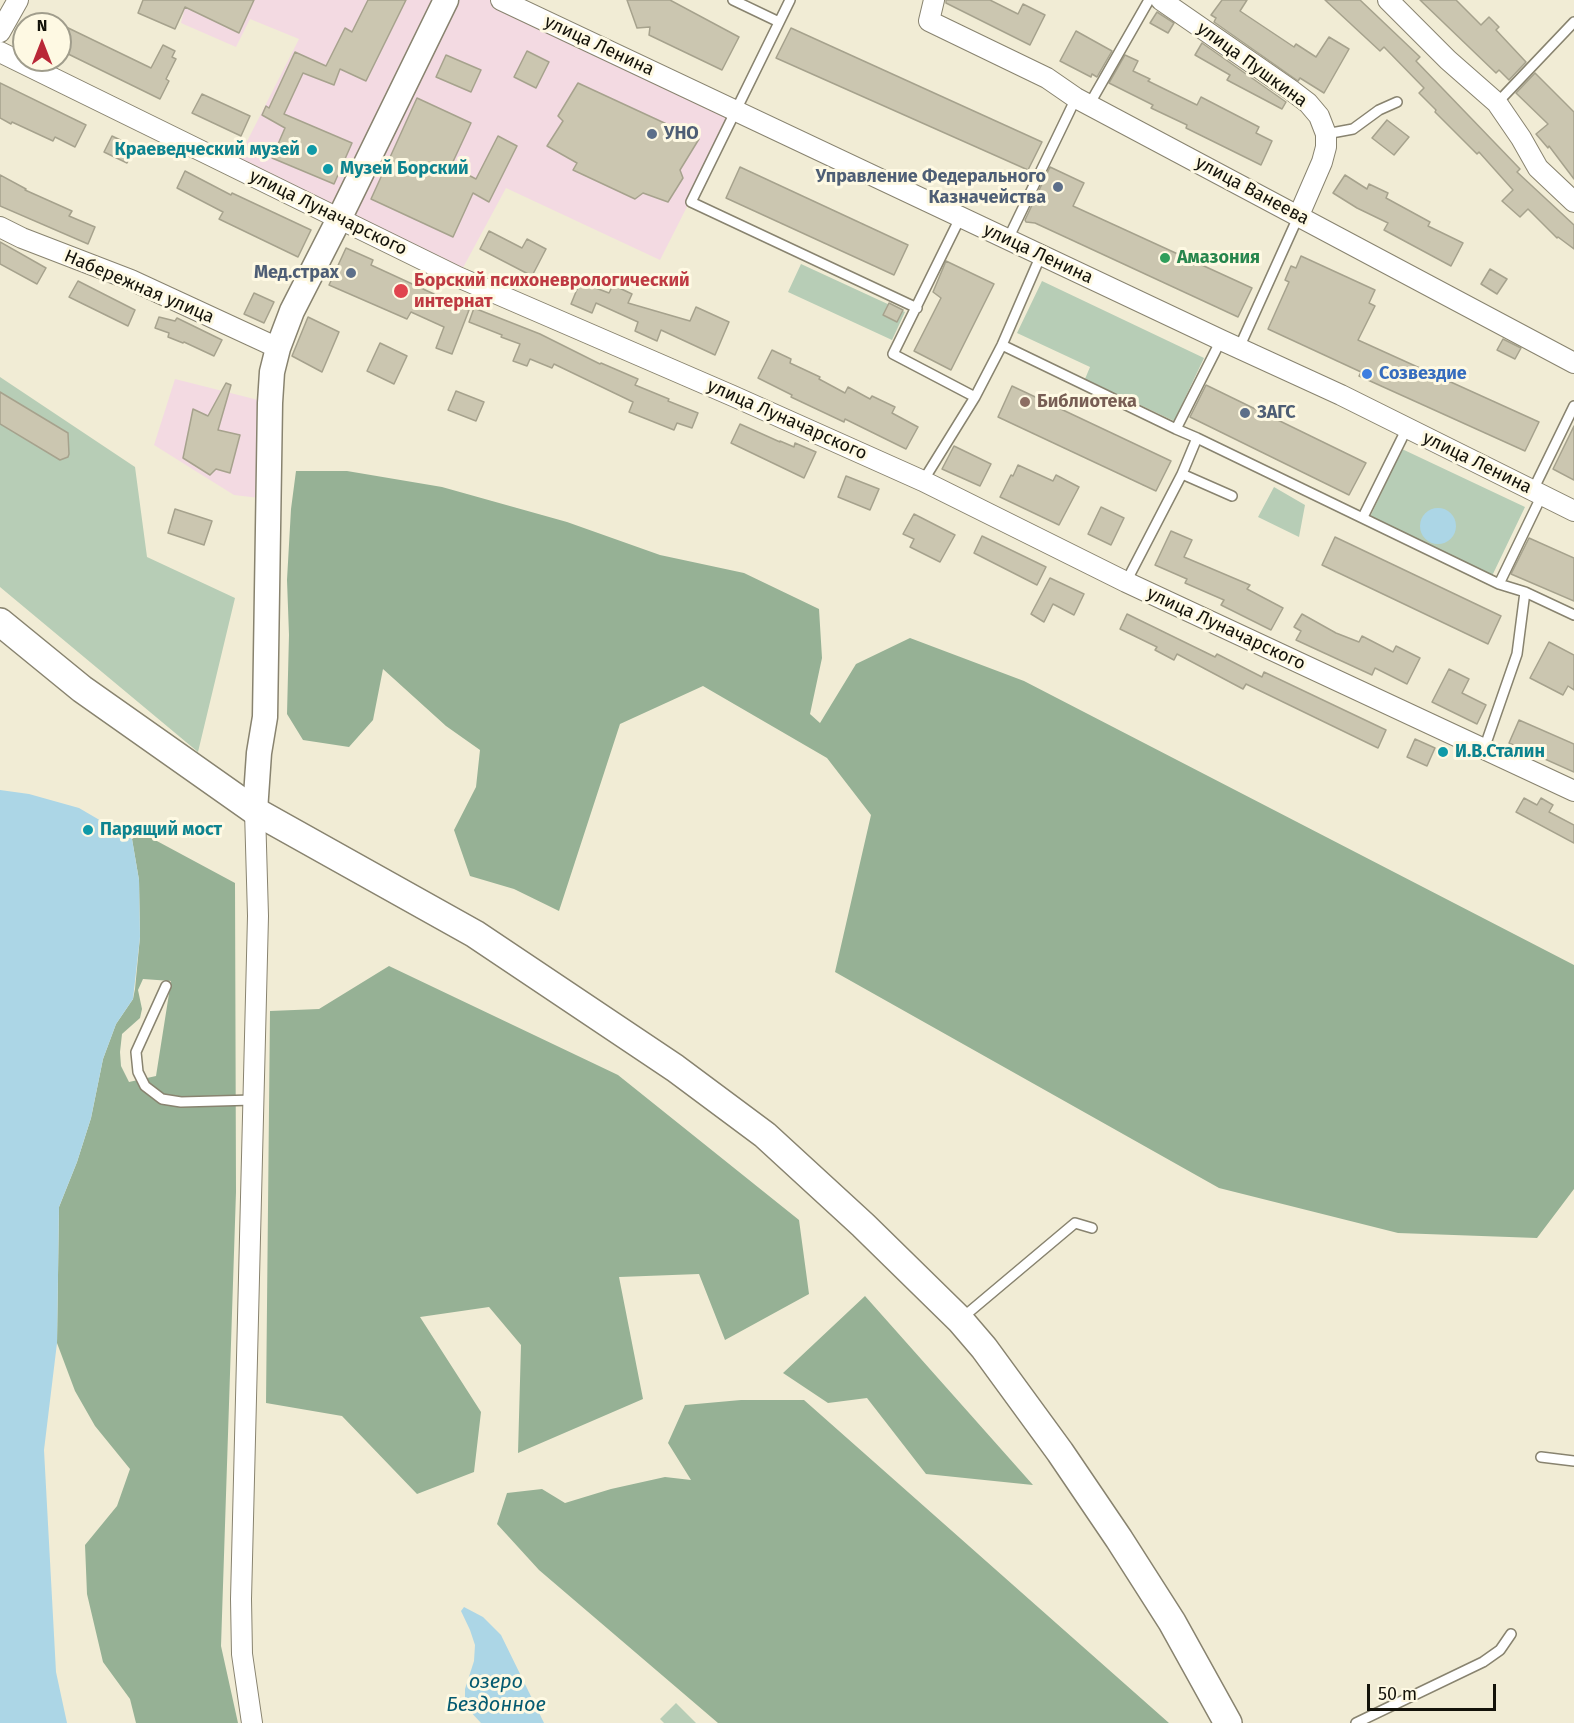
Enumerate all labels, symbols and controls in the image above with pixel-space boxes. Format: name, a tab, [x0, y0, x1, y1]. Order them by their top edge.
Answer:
street label: улица Ленина	[541, 11, 657, 81]
north arrow	[12, 12, 72, 72]
text: N	[37, 16, 47, 35]
street label: улица Пушкина	[1193, 18, 1311, 112]
place label: УНО	[664, 123, 699, 145]
marker: УНО	[645, 127, 659, 141]
place label: Краеведческий музей	[115, 139, 300, 161]
marker: Краеведческий музей	[305, 143, 319, 157]
street label: улица Ванеева	[1191, 152, 1313, 230]
place label: Музей Борский	[340, 158, 469, 180]
marker: Музей Борский	[321, 162, 335, 176]
street label: улица Луначарского	[246, 165, 410, 261]
place label: Управление Федерального Казначейства	[816, 166, 1046, 208]
marker: Управление Федерального Казначейства	[1051, 180, 1065, 194]
street label: улица Ленина	[980, 219, 1096, 289]
street label: Набережная улица	[61, 246, 217, 328]
place label: Амазония	[1177, 247, 1260, 269]
marker: Амазония	[1158, 251, 1172, 265]
place label: Мед.страх	[254, 262, 339, 284]
marker: Мед.страх	[344, 266, 358, 280]
place label: Борский психоневрологический интернат	[414, 270, 690, 312]
marker: Борский психоневрологический интернат	[392, 282, 410, 300]
place label: Созвездие	[1379, 363, 1467, 385]
marker: Созвездие	[1360, 367, 1374, 381]
street label: улица Луначарского	[704, 375, 870, 465]
place label: Библиотека	[1037, 391, 1137, 413]
marker: Библиотека	[1018, 395, 1032, 409]
place label: ЗАГС	[1257, 402, 1296, 424]
marker: ЗАГС	[1238, 406, 1252, 420]
street label: улица Ленина	[1419, 427, 1535, 499]
street label: улица Луначарского	[1143, 583, 1309, 675]
place label: И.В.Сталин	[1455, 741, 1545, 763]
marker: И.В.Сталин	[1436, 745, 1450, 759]
place label: Парящий мост	[100, 819, 222, 841]
marker: Парящий мост	[81, 823, 95, 837]
water label: озеро Бездонное	[446, 1670, 546, 1717]
scale bar	[1370, 1672, 1499, 1710]
text: 50 m	[1378, 1683, 1417, 1705]

